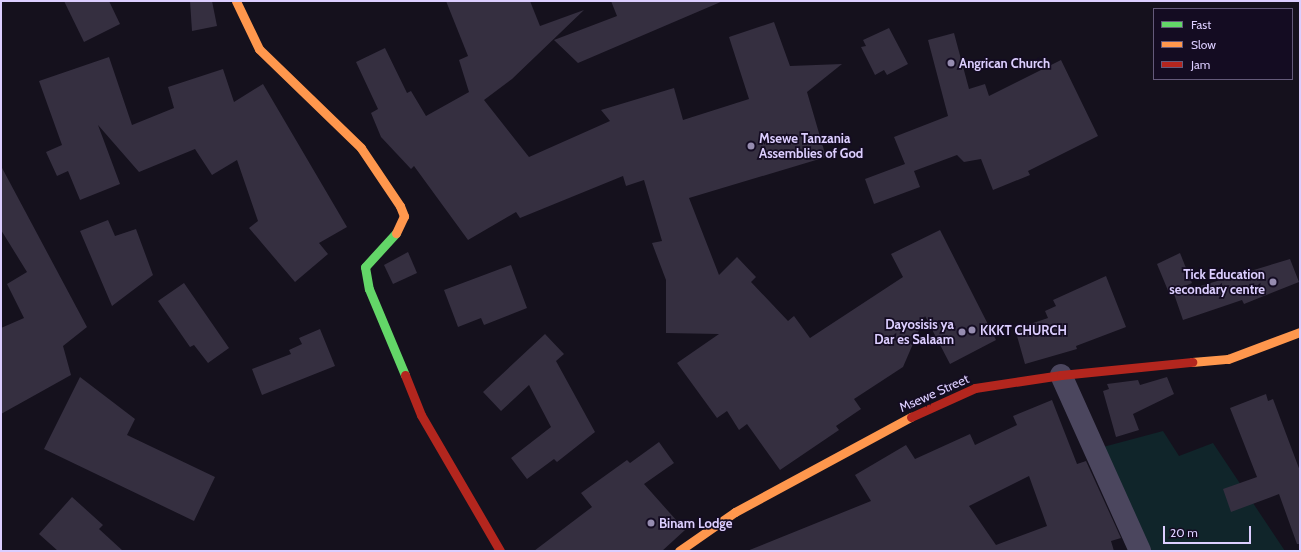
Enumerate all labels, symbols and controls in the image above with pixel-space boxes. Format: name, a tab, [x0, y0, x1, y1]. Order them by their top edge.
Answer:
legend	[1153, 8, 1293, 80]
text: Fast	[1191, 17, 1211, 32]
text: Slow	[1191, 37, 1216, 52]
place label: Angrican Church	[959, 55, 1050, 71]
text: Jam	[1191, 57, 1210, 72]
marker: Angrican Church	[946, 58, 956, 68]
place label: Msewe Tanzania Assemblies of God	[759, 131, 863, 162]
marker: Msewe Tanzania Assemblies of God	[746, 141, 756, 151]
place label: Tick Education secondary centre	[1169, 267, 1265, 298]
marker: Tick Education secondary centre	[1268, 277, 1278, 287]
place label: Dayosisis ya Dar es Salaam	[874, 317, 954, 348]
place label: KKKT CHURCH	[980, 322, 1067, 338]
marker: KKKT CHURCH	[967, 325, 977, 335]
marker: Dayosisis ya Dar es Salaam	[957, 327, 967, 337]
street label: Msewe Street	[897, 371, 971, 415]
place label: Binam Lodge	[659, 515, 732, 531]
marker: Binam Lodge	[646, 518, 656, 528]
scale bar	[1165, 518, 1253, 544]
text: 20 m	[1170, 525, 1198, 540]

